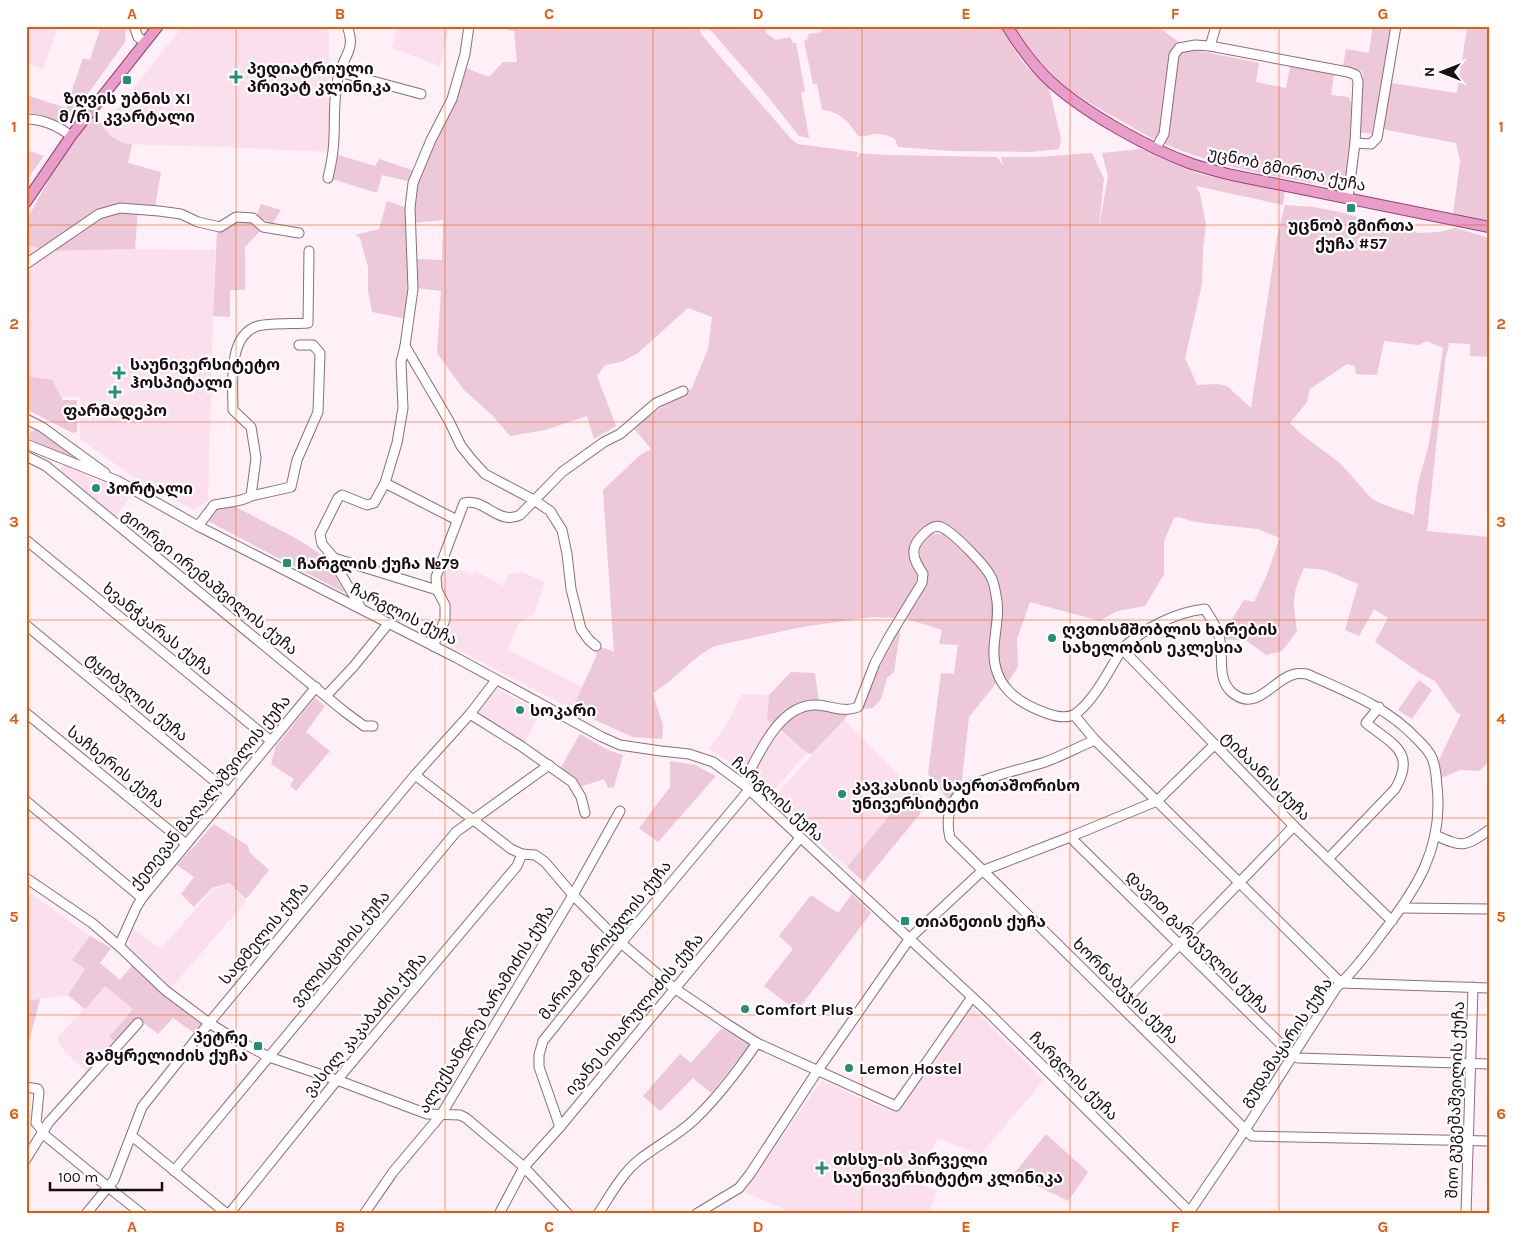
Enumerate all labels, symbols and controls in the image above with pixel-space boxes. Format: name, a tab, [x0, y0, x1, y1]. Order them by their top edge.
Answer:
text: A	[127, 4, 137, 23]
text: B	[335, 4, 345, 23]
text: C	[544, 4, 554, 23]
text: D	[753, 4, 764, 23]
text: E	[961, 4, 971, 23]
text: F	[1171, 4, 1180, 23]
text: G	[1378, 4, 1388, 23]
north arrow	[1418, 48, 1468, 98]
place label: პედიატრიული პრივატ კლინიკა	[247, 59, 391, 97]
text: N	[1421, 67, 1438, 77]
marker: პედიატრიული პრივატ კლინიკა	[229, 70, 243, 84]
marker: ზღვის უბნის XI მ/რ I კვარტალი	[121, 74, 133, 86]
place label: ზღვის უბნის XI მ/რ I კვარტალი	[59, 89, 195, 127]
text: 1	[11, 117, 17, 136]
text: 1	[1498, 117, 1504, 136]
street label: უცნობ გმირთა ქუჩა	[1206, 143, 1368, 195]
marker: უცნობ გმირთა ქუჩა #57	[1345, 202, 1357, 214]
place label: უცნობ გმირთა ქუჩა #57	[1288, 216, 1414, 253]
text: 2	[9, 314, 19, 333]
text: 2	[1496, 314, 1506, 333]
place label: საუნივერსიტეტო ჰოსპიტალი	[130, 355, 280, 393]
marker: საუნივერსიტეტო ჰოსპიტალი	[112, 366, 126, 380]
marker: ფარმადეპო	[109, 386, 121, 398]
place label: ფარმადეპო	[63, 401, 167, 421]
place label: პორტალი	[106, 479, 193, 499]
marker: პორტალი	[90, 482, 102, 494]
street label: გიორგი ირემაშვილის ქუჩა	[118, 505, 302, 660]
text: 3	[9, 512, 19, 531]
text: 3	[1496, 512, 1506, 531]
place label: ჩარგლის ქუჩა №79	[297, 554, 460, 574]
marker: ჩარგლის ქუჩა №79	[281, 557, 293, 569]
street label: ხვანჭკარას ქუჩა	[99, 579, 217, 679]
street label: ჩარგლის ქუჩა	[347, 579, 461, 650]
place label: ღვთისმშობლის ხარების სახელობის ეკლესია	[1062, 620, 1277, 658]
marker: ღვთისმშობლის ხარების სახელობის ეკლესია	[1046, 632, 1058, 644]
street label: ტყიბულის ქუჩა	[81, 649, 192, 746]
street label: ქეთევან მაღალაშვილის ქუჩა	[126, 691, 295, 894]
place label: სოკარი	[530, 701, 596, 720]
marker: სოკარი	[514, 704, 526, 716]
text: 4	[9, 709, 19, 728]
text: 4	[1496, 709, 1506, 728]
street label: საჩხერის ქუჩა	[63, 722, 169, 812]
street label: ტიბაანის ქუჩა	[1217, 727, 1315, 825]
street label: ჩარგლის ქუჩა	[727, 753, 828, 846]
place label: კავკასიის საერთაშორისო უნივერსიტეტი	[852, 776, 1080, 813]
marker: კავკასიის საერთაშორისო უნივერსიტეტი	[836, 788, 848, 800]
street label: მარიამ გარიყულის ქუჩა	[535, 857, 676, 1024]
street label: დავით გარეჯელის ქუჩა	[1122, 866, 1274, 1018]
street label: სადმელის ქუჩა	[215, 878, 313, 989]
street label: ველისციხის ქუჩა	[286, 887, 394, 1010]
street label: ალექსანდრე ბარამიძის ქუჩა	[414, 901, 559, 1117]
text: 5	[9, 907, 19, 926]
text: 5	[1496, 907, 1506, 926]
place label: თიანეთის ქუჩა	[915, 912, 1046, 931]
marker: თიანეთის ქუჩა	[899, 915, 911, 927]
street label: ივანე სიხარულიძის ქუჩა	[561, 929, 708, 1099]
street label: ხორნაბუჯის ქუჩა	[1069, 934, 1183, 1048]
street label: ვასილ კაკაბაძის ქუჩა	[299, 948, 431, 1100]
street label: გუდამაყარის ქუჩა	[1236, 974, 1337, 1111]
place label: Comfort Plus	[755, 1000, 854, 1019]
street label: შიო გუგეშაშვილის ქუჩა	[1442, 1001, 1469, 1199]
marker: Comfort Plus	[739, 1003, 751, 1015]
place label: პეტრე გამყრელიძის ქუჩა	[85, 1028, 248, 1066]
street label: ჩარგლის ქუჩა	[1025, 1028, 1122, 1125]
marker: პეტრე გამყრელიძის ქუჩა	[252, 1040, 264, 1052]
place label: Lemon Hostel	[859, 1059, 962, 1078]
marker: Lemon Hostel	[843, 1062, 855, 1074]
text: 6	[9, 1104, 19, 1123]
text: 6	[1496, 1104, 1506, 1123]
place label: თსსუ-ის პირველი საუნივერსიტეტო კლინიკა	[833, 1150, 1063, 1188]
scale bar	[50, 1160, 162, 1192]
marker: თსსუ-ის პირველი საუნივერსიტეტო კლინიკა	[815, 1161, 829, 1175]
text: 100 m	[58, 1168, 98, 1186]
text: A	[127, 1217, 137, 1236]
text: B	[335, 1217, 345, 1236]
text: C	[544, 1217, 554, 1236]
text: D	[753, 1217, 764, 1236]
text: E	[961, 1217, 971, 1236]
text: F	[1171, 1217, 1180, 1236]
text: G	[1378, 1217, 1388, 1236]

